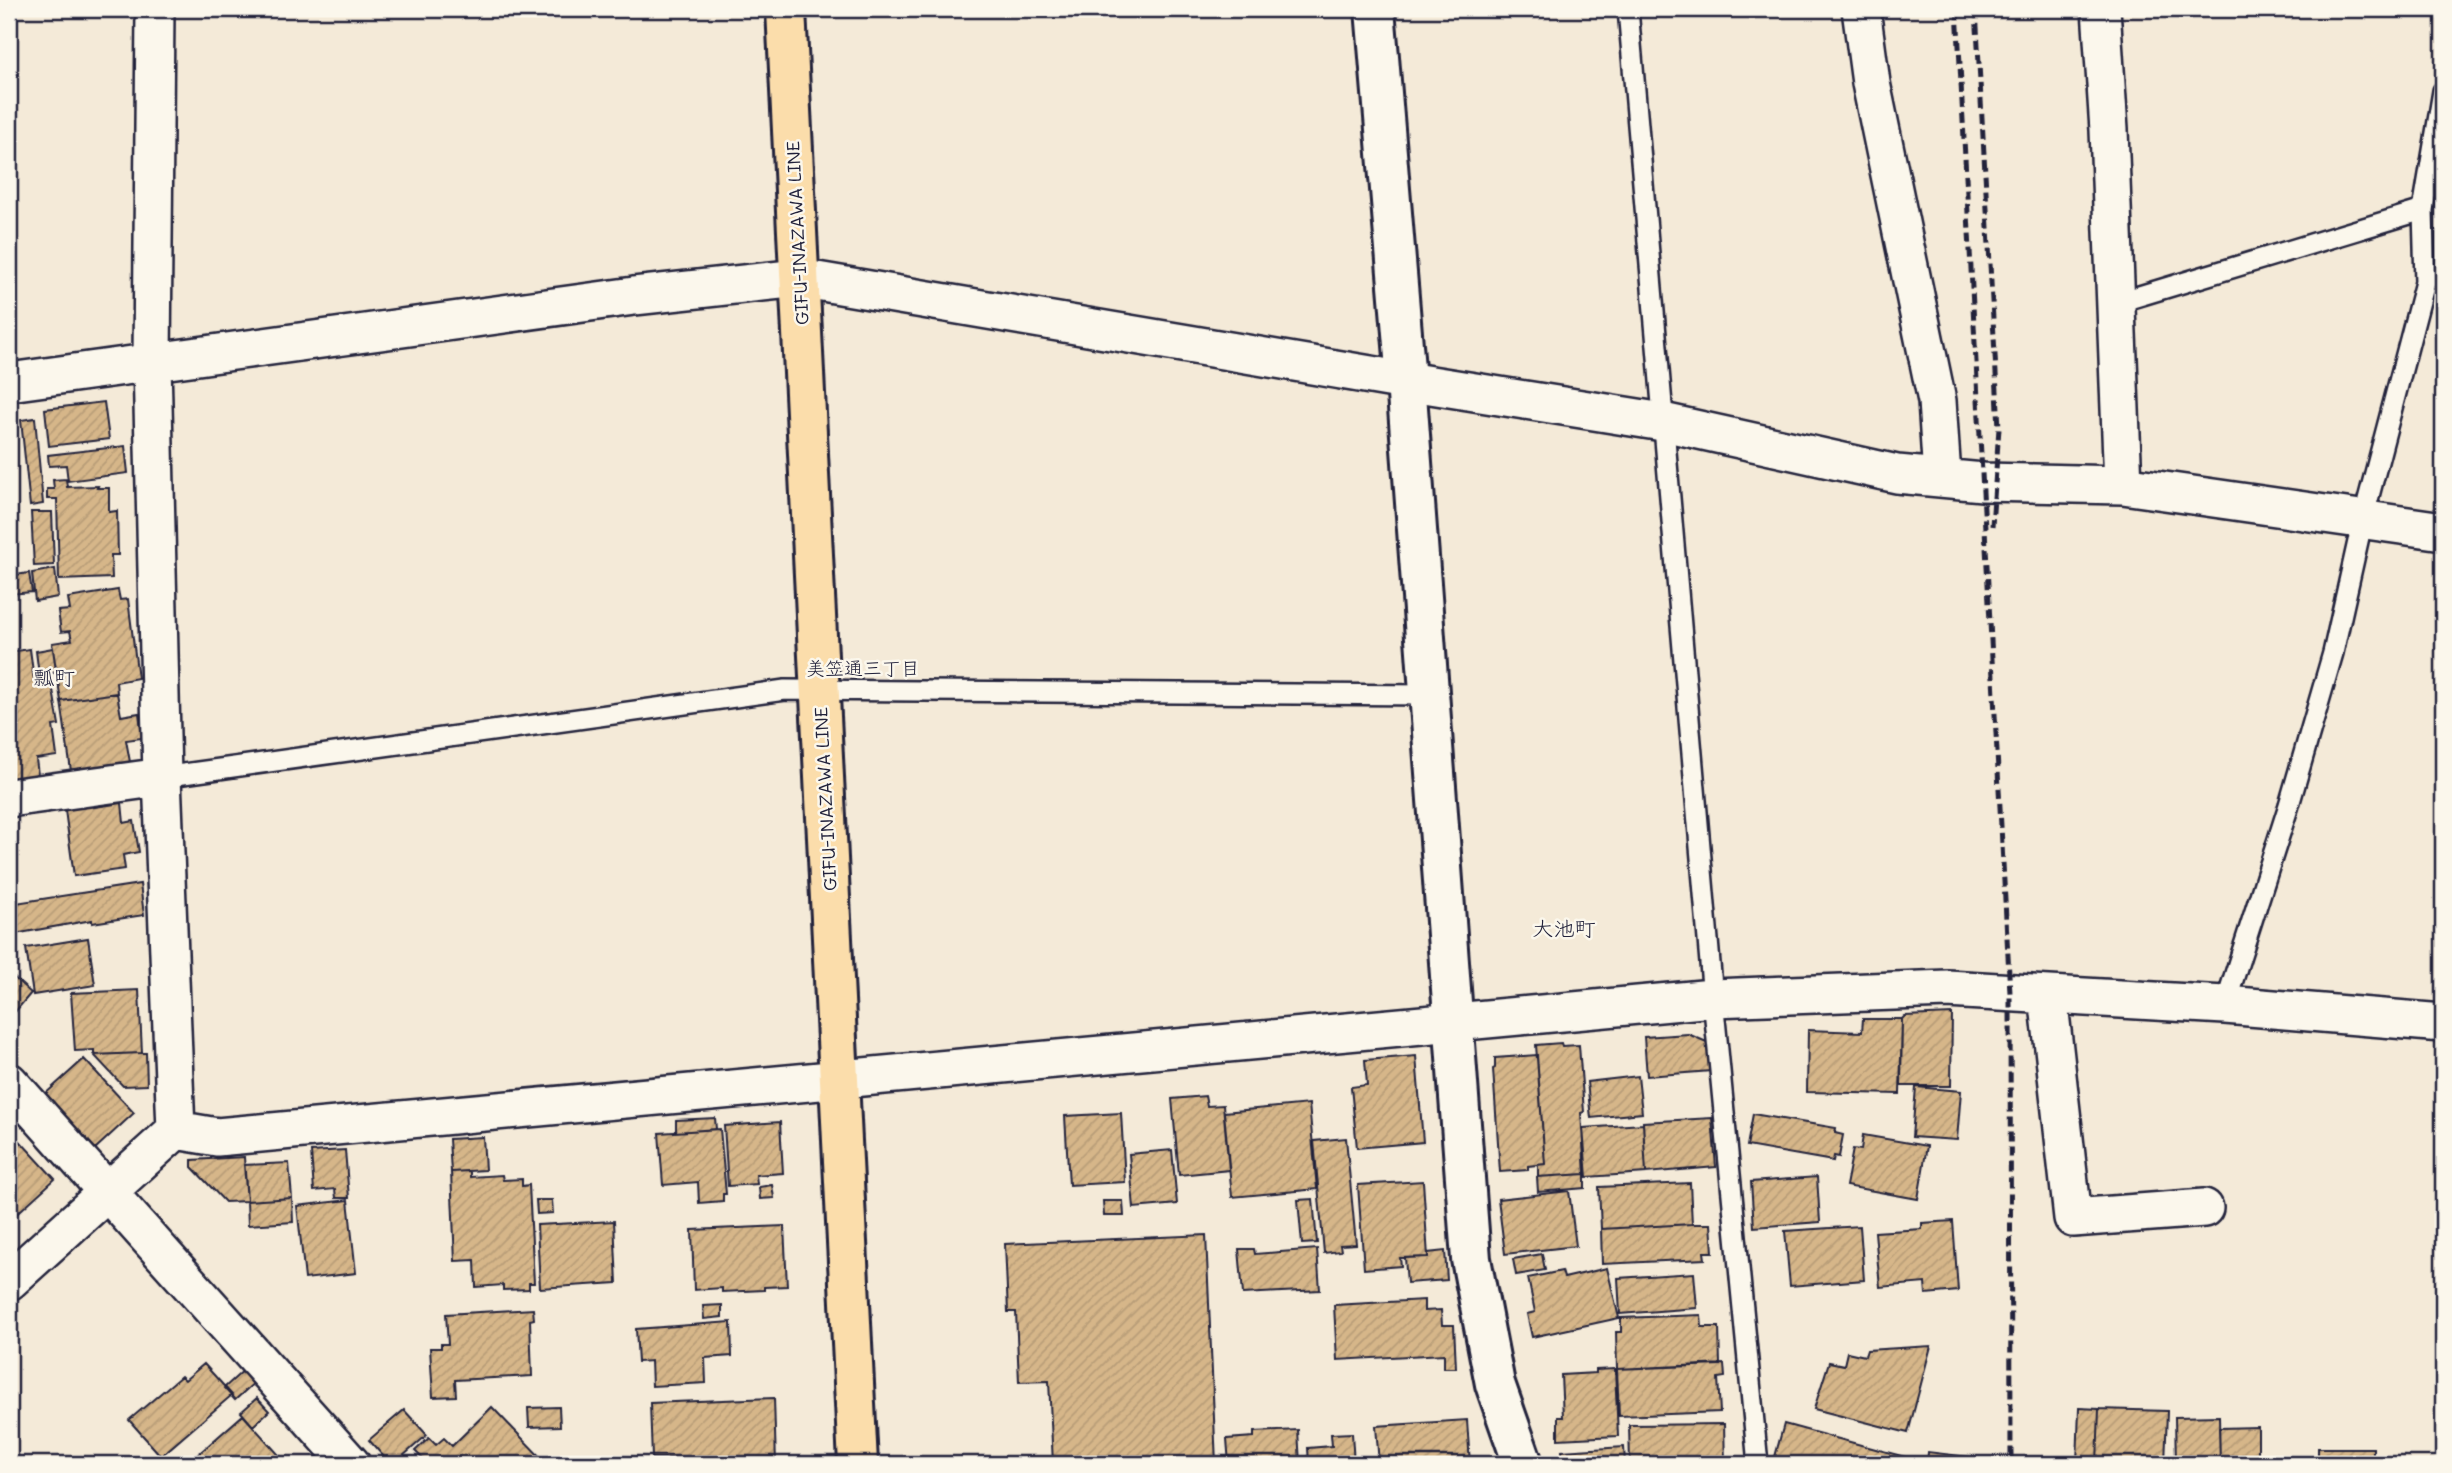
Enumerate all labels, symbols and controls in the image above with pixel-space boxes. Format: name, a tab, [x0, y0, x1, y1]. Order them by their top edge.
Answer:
street label: GIFU-INAZAWA LINE	[780, 140, 814, 326]
district label: 美笠通三丁目	[806, 655, 920, 680]
district label: 瓢町	[33, 663, 75, 690]
street label: GIFU-INAZAWA LINE	[808, 706, 842, 892]
district label: 大池町	[1533, 914, 1596, 941]

